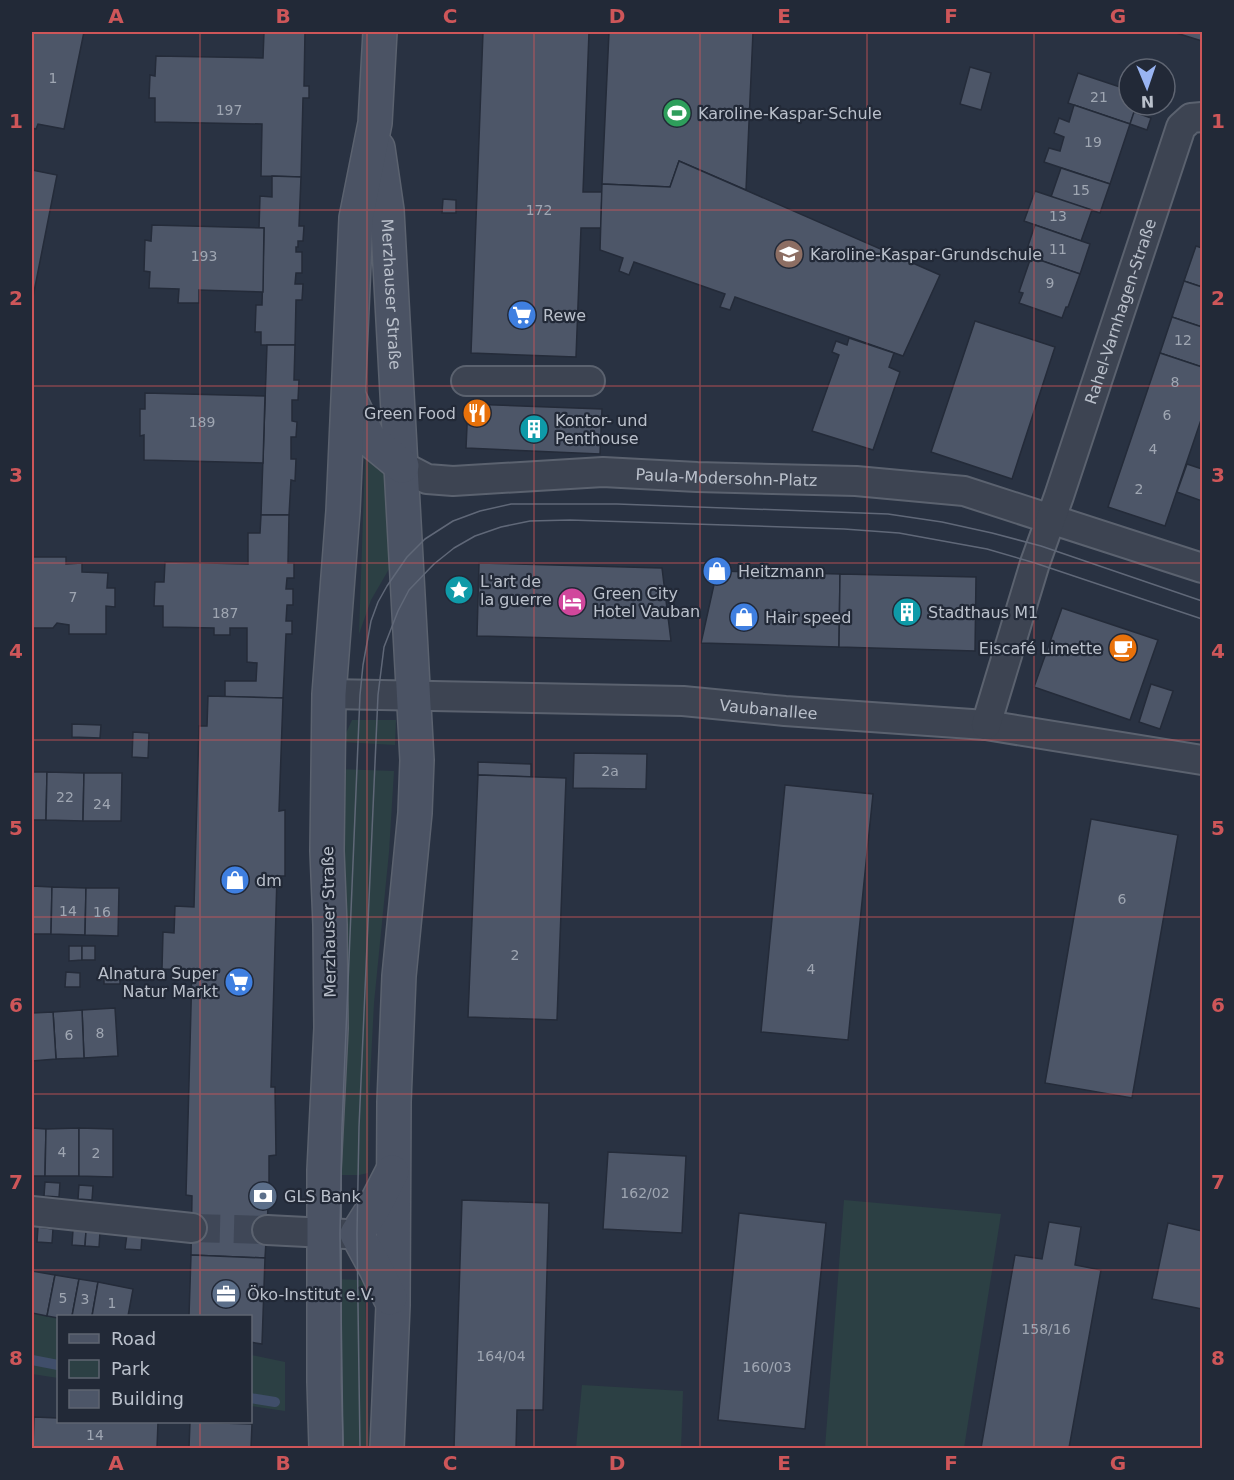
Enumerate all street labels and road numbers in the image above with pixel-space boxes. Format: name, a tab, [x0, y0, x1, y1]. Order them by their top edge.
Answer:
street label: Rahel-Varnhagen-Straße	[1081, 216, 1160, 407]
street label: Merzhauser Straße	[378, 218, 405, 370]
street label: Paula-Modersohn-Platz	[635, 464, 818, 490]
street label: Vaubanallee	[719, 695, 818, 723]
street label: Merzhauser Straße	[318, 846, 340, 998]

